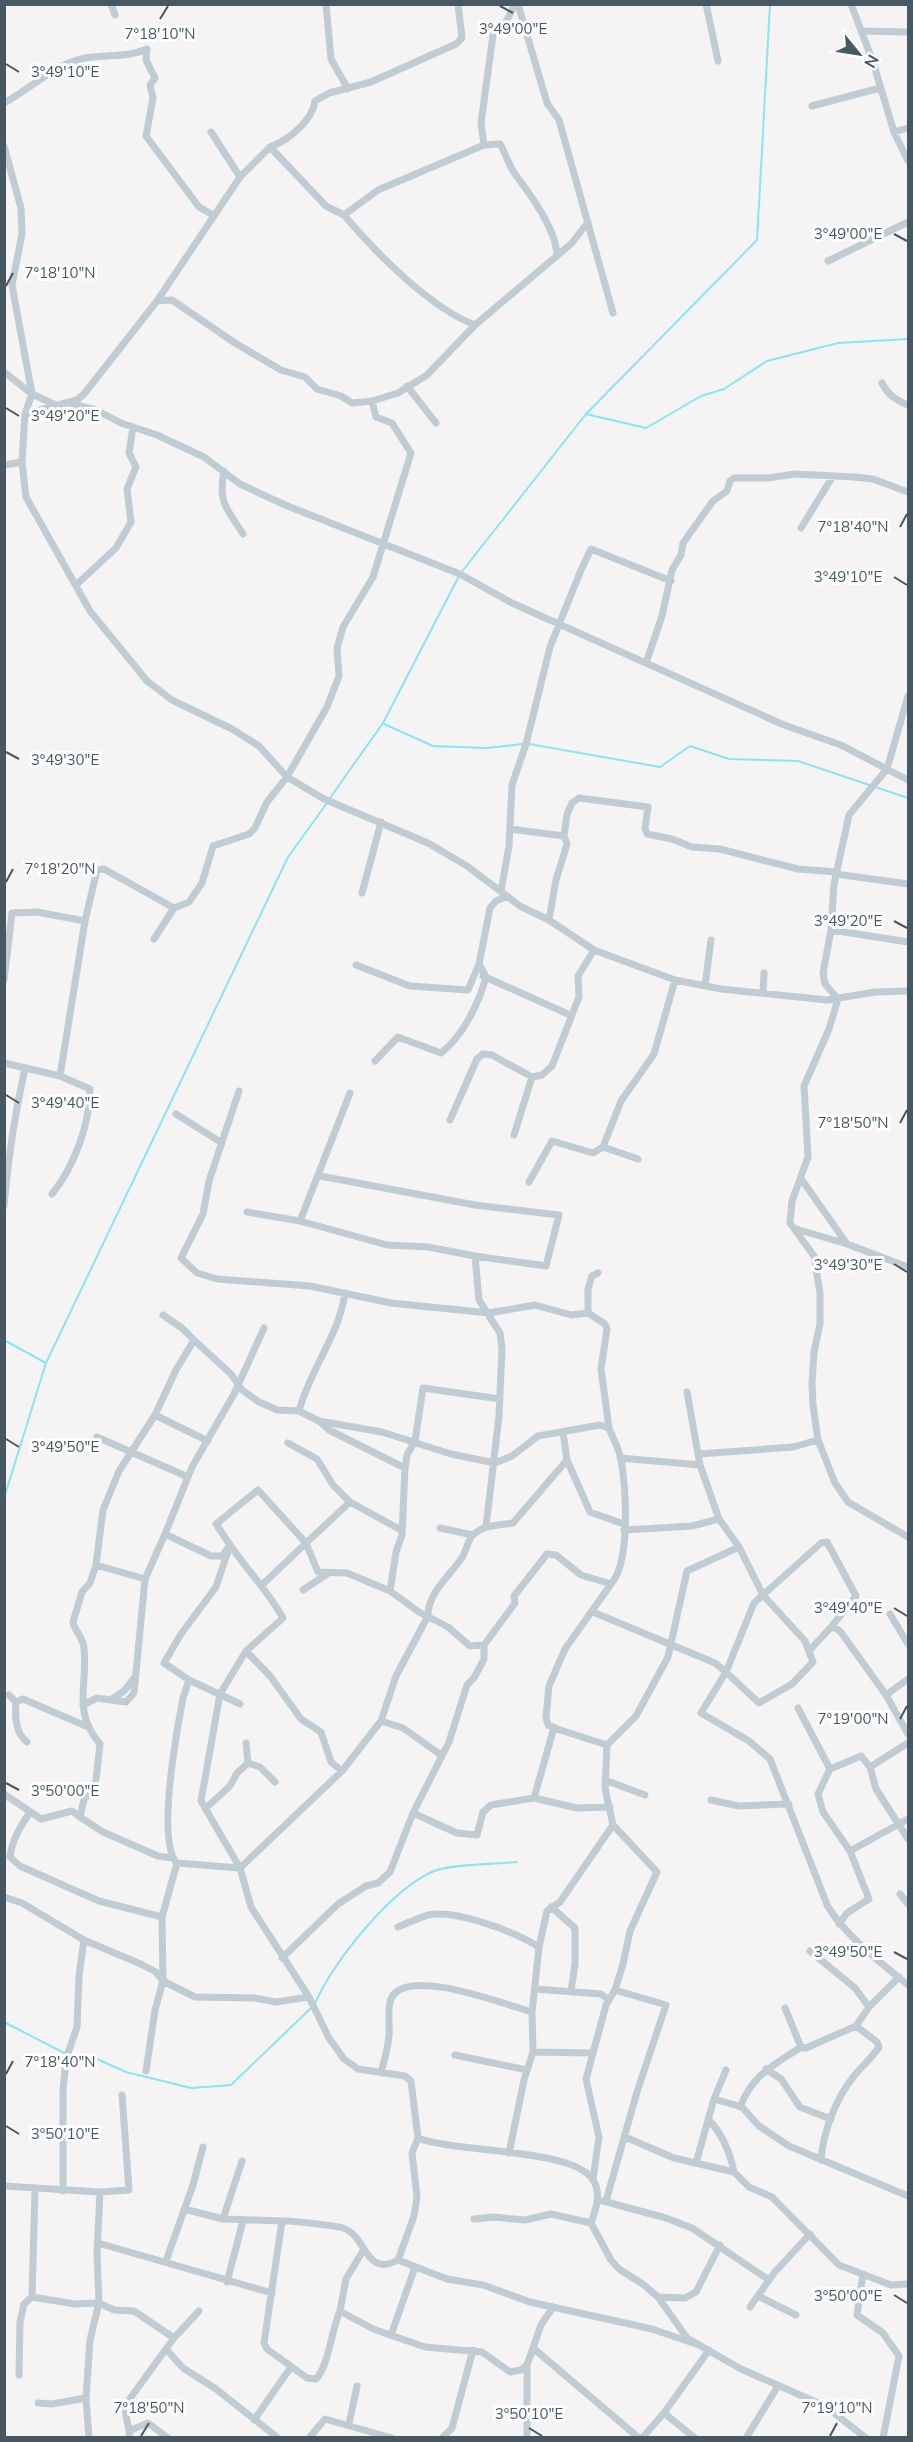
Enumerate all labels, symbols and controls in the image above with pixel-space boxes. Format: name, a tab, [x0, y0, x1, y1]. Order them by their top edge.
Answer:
text: 3°49'00"E	[479, 19, 547, 38]
text: 7°18'10"N	[125, 24, 195, 43]
north arrow	[829, 24, 889, 84]
text: N	[860, 51, 884, 72]
text: 3°49'10"E	[31, 62, 99, 81]
text: 3°49'00"E	[814, 224, 882, 243]
text: 7°18'10"N	[25, 263, 95, 282]
text: 3°49'20"E	[31, 406, 99, 425]
text: 7°18'40"N	[818, 517, 888, 536]
text: 3°49'10"E	[814, 567, 882, 586]
text: 3°49'30"E	[31, 750, 99, 769]
text: 7°18'20"N	[25, 859, 95, 878]
text: 3°49'20"E	[814, 911, 882, 930]
text: 3°49'40"E	[31, 1093, 99, 1112]
text: 7°18'50"N	[818, 1113, 888, 1132]
text: 3°49'30"E	[814, 1255, 882, 1274]
text: 3°49'50"E	[31, 1437, 99, 1456]
text: 3°49'40"E	[814, 1598, 882, 1617]
text: 7°19'00"N	[818, 1709, 888, 1728]
text: 3°50'00"E	[31, 1781, 99, 1800]
text: 3°49'50"E	[814, 1942, 882, 1961]
text: 7°18'40"N	[25, 2052, 95, 2071]
text: 3°50'10"E	[31, 2124, 99, 2143]
text: 3°50'00"E	[814, 2286, 882, 2305]
text: 7°18'50"N	[114, 2398, 184, 2417]
text: 7°19'10"N	[802, 2398, 872, 2417]
text: 3°50'10"E	[495, 2404, 563, 2423]

